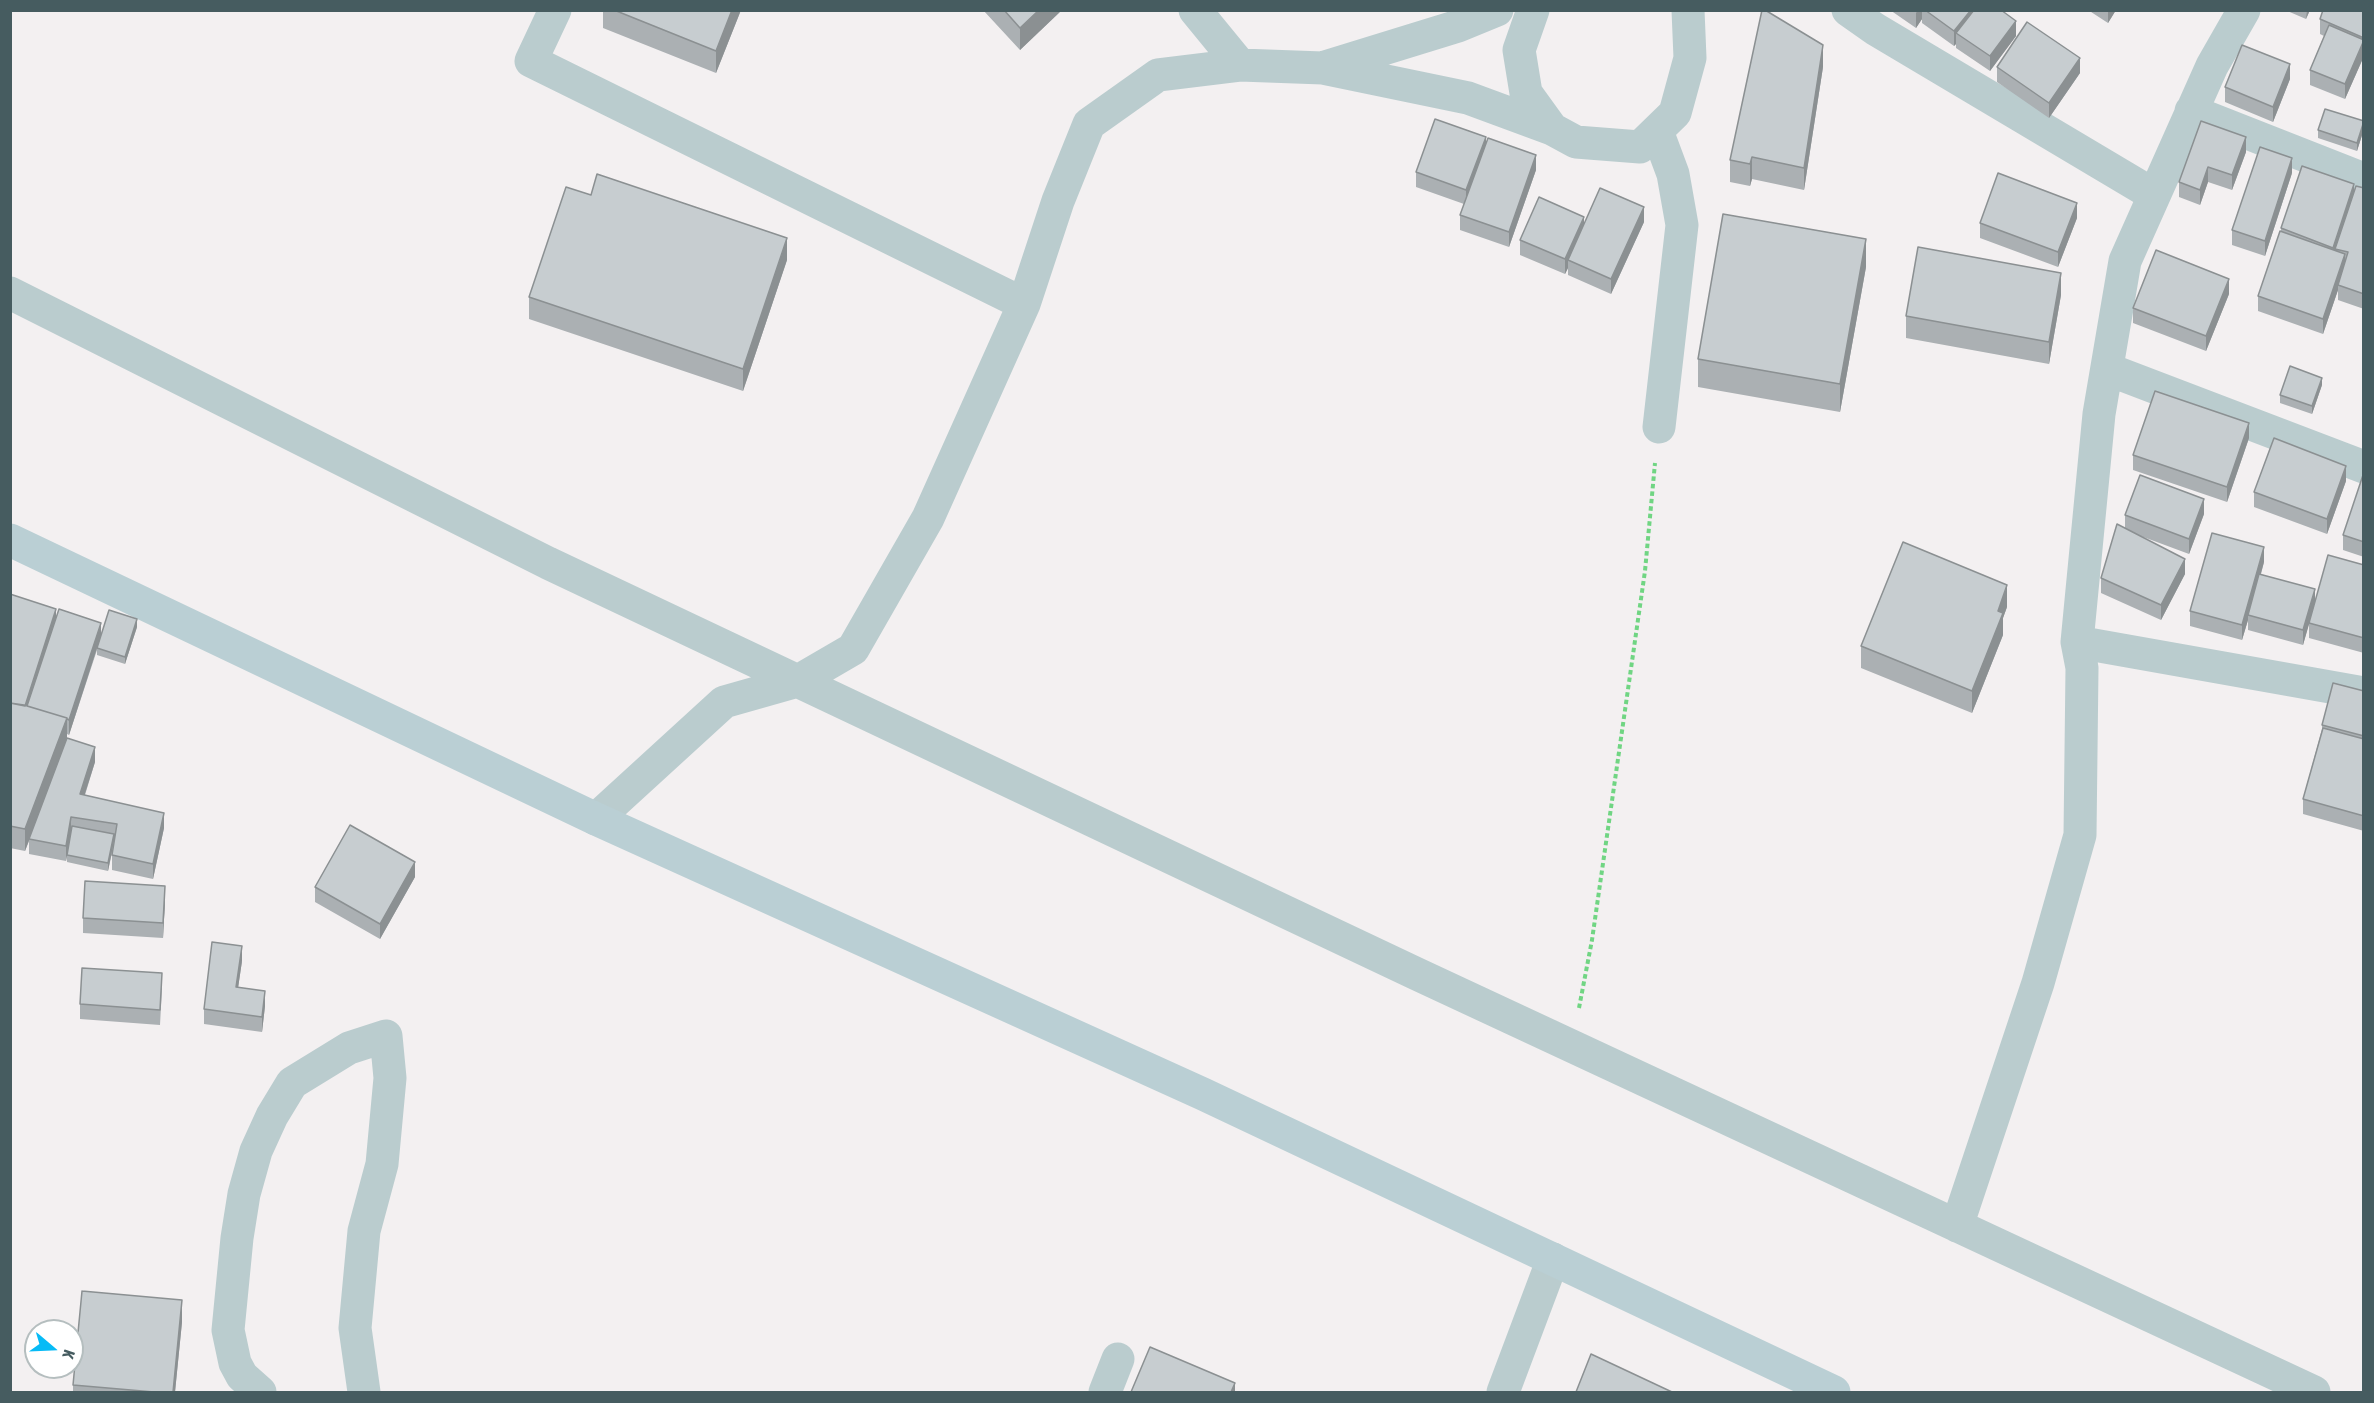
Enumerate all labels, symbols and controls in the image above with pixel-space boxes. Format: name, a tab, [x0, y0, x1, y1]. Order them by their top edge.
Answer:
north arrow	[24, 1319, 84, 1379]
text: K	[59, 1348, 79, 1361]

